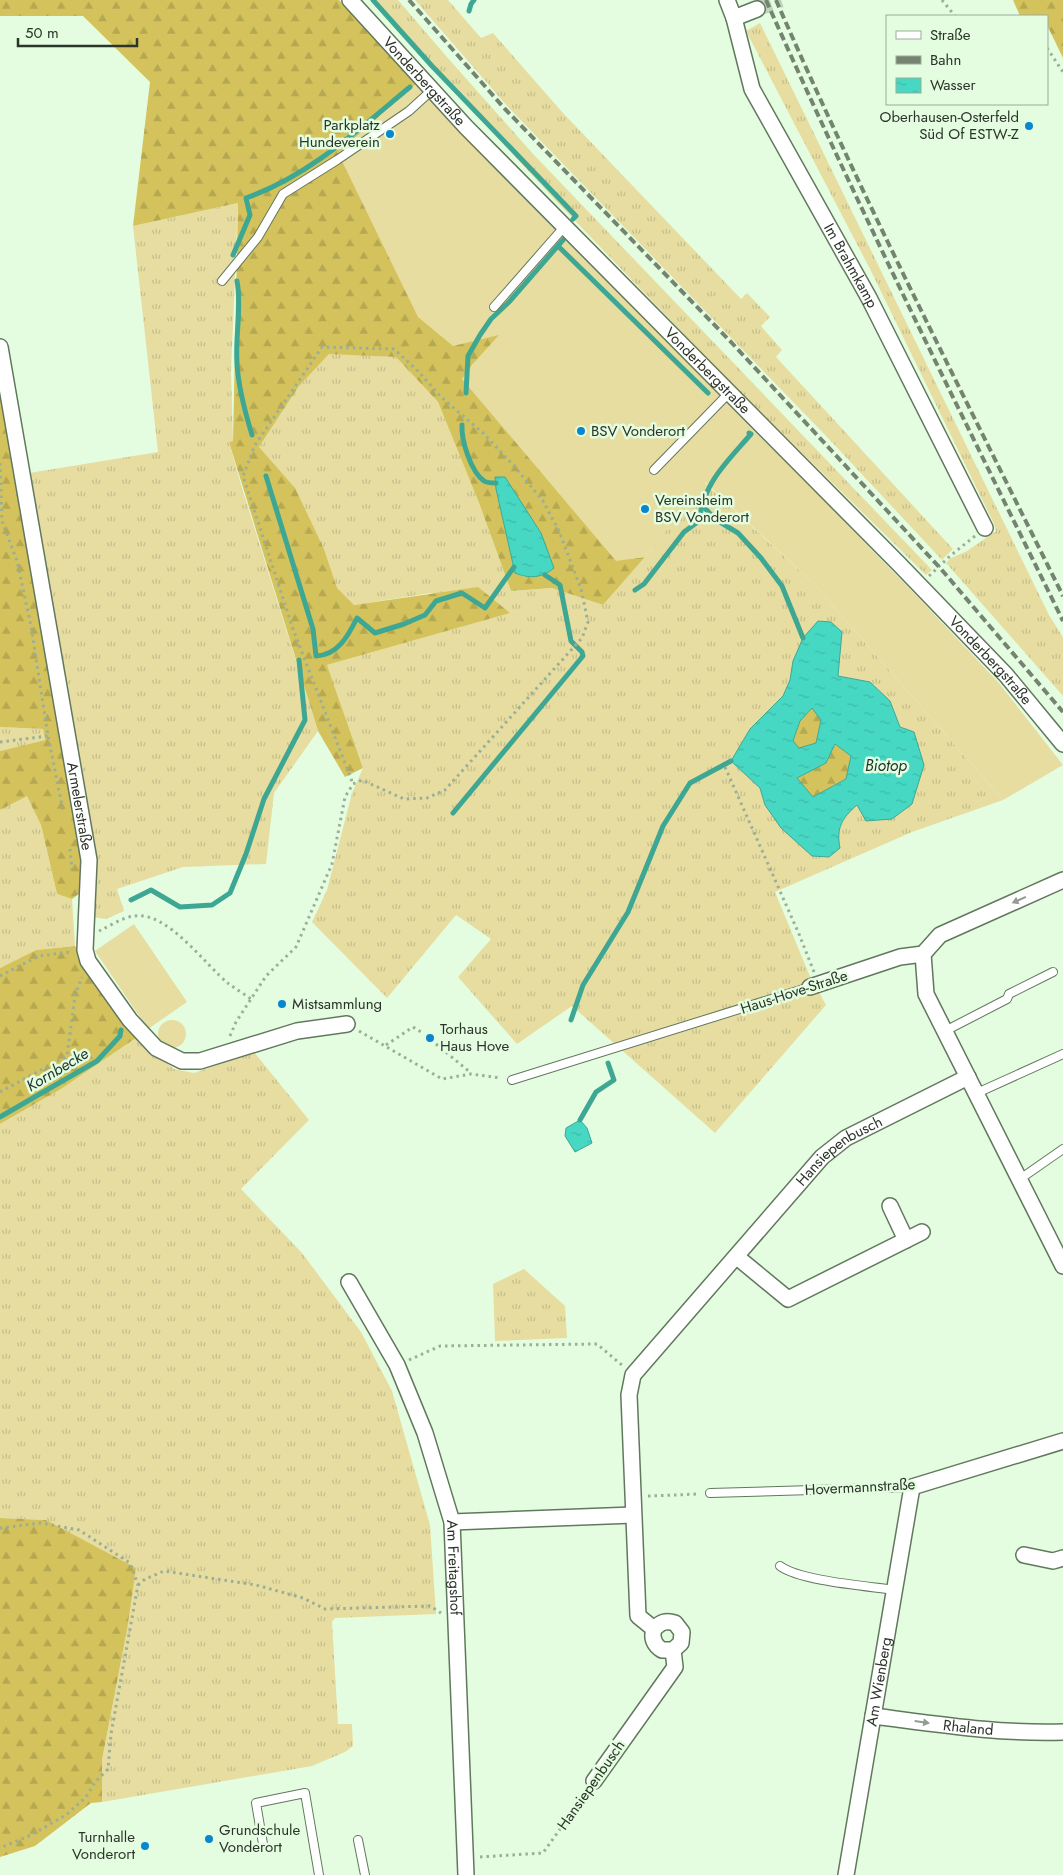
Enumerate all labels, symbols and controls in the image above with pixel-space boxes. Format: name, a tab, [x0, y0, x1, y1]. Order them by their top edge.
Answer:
scale bar	[18, 15, 136, 47]
legend	[886, 15, 1048, 105]
text: 50 m	[25, 22, 59, 44]
text: Straße	[930, 24, 971, 46]
street label: Vonderbergstraße	[378, 32, 471, 131]
text: Bahn	[930, 49, 961, 71]
text: Wasser	[930, 74, 976, 96]
place label: Oberhausen-Osterfeld Süd Of ESTW-Z	[880, 106, 1019, 145]
place label: Parkplatz Hundeverein	[299, 114, 380, 153]
marker: Oberhausen-Osterfeld Süd Of ESTW-Z	[1023, 120, 1035, 132]
marker: Parkplatz Hundeverein	[384, 128, 396, 140]
street label: Im Brahmkamp	[818, 219, 884, 312]
street label: Vonderbergstraße	[659, 322, 756, 419]
place label: BSV Vonderort	[591, 420, 685, 442]
marker: BSV Vonderort	[575, 425, 587, 437]
place label: Vereinsheim BSV Vonderort	[655, 489, 749, 528]
marker: Vereinsheim BSV Vonderort	[639, 503, 651, 515]
street label: Vonderbergstraße	[944, 611, 1037, 710]
water label: Biotop	[865, 754, 907, 777]
street label: Armelerstraße	[61, 760, 98, 852]
one-way arrow	[1012, 896, 1026, 904]
street label: Haus-Hove-Straße	[738, 964, 851, 1020]
place label: Mistsammlung	[292, 993, 382, 1015]
marker: Mistsammlung	[276, 998, 288, 1010]
place label: Torhaus Haus Hove	[440, 1018, 509, 1057]
marker: Torhaus Haus Hove	[424, 1032, 436, 1044]
water label: Kornbecke	[22, 1042, 93, 1097]
street label: Hansiepenbusch	[791, 1111, 886, 1191]
street label: Hovermannstraße	[804, 1473, 916, 1501]
street label: Am Freitagshof	[441, 1519, 467, 1616]
street label: Am Wienberg	[860, 1635, 897, 1728]
street label: Rhaland	[942, 1714, 994, 1741]
one-way arrow	[914, 1718, 930, 1726]
street label: Hansiepenbusch	[552, 1736, 630, 1834]
place label: Grundschule Vonderort	[219, 1819, 300, 1858]
place label: Turnhalle Vonderort	[72, 1826, 135, 1865]
marker: Grundschule Vonderort	[203, 1833, 215, 1845]
marker: Turnhalle Vonderort	[139, 1840, 151, 1852]

